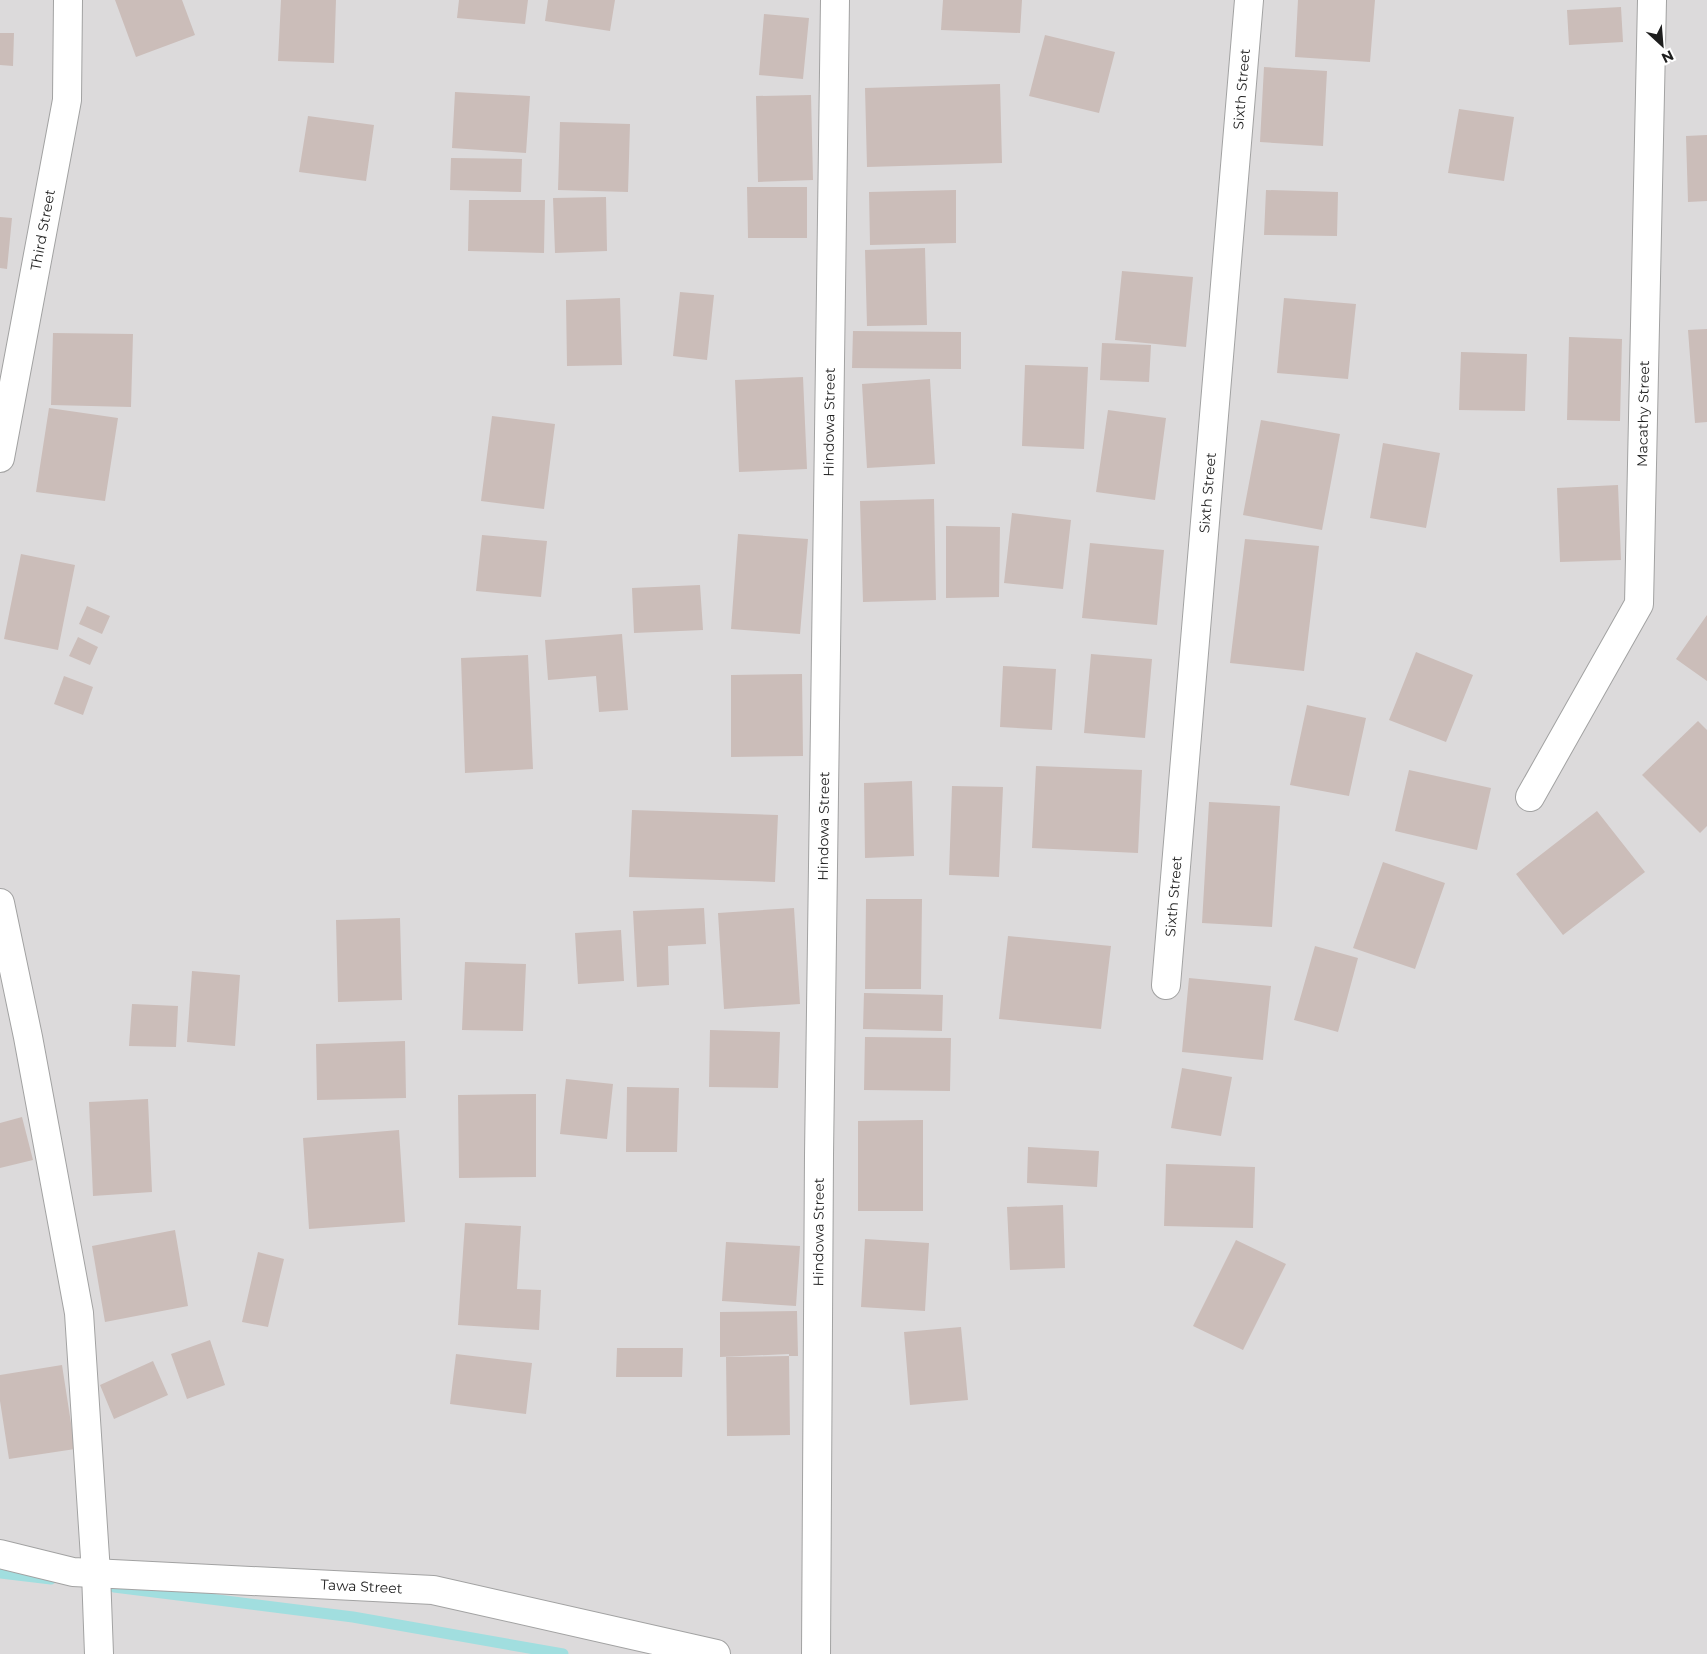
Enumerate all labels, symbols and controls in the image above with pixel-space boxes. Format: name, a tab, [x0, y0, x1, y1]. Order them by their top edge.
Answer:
north arrow	[1637, 20, 1687, 70]
text: N	[1659, 46, 1677, 67]
street label: Sixth Street	[1229, 48, 1254, 130]
street label: Third Street	[26, 188, 59, 272]
street label: Macathy Street	[1633, 360, 1653, 467]
street label: Hindowa Street	[819, 367, 839, 477]
street label: Sixth Street	[1195, 451, 1220, 534]
street label: Hindowa Street	[814, 771, 833, 881]
street label: Sixth Street	[1161, 855, 1186, 937]
street label: Hindowa Street	[809, 1177, 828, 1287]
street label: Tawa Street	[320, 1575, 403, 1597]

